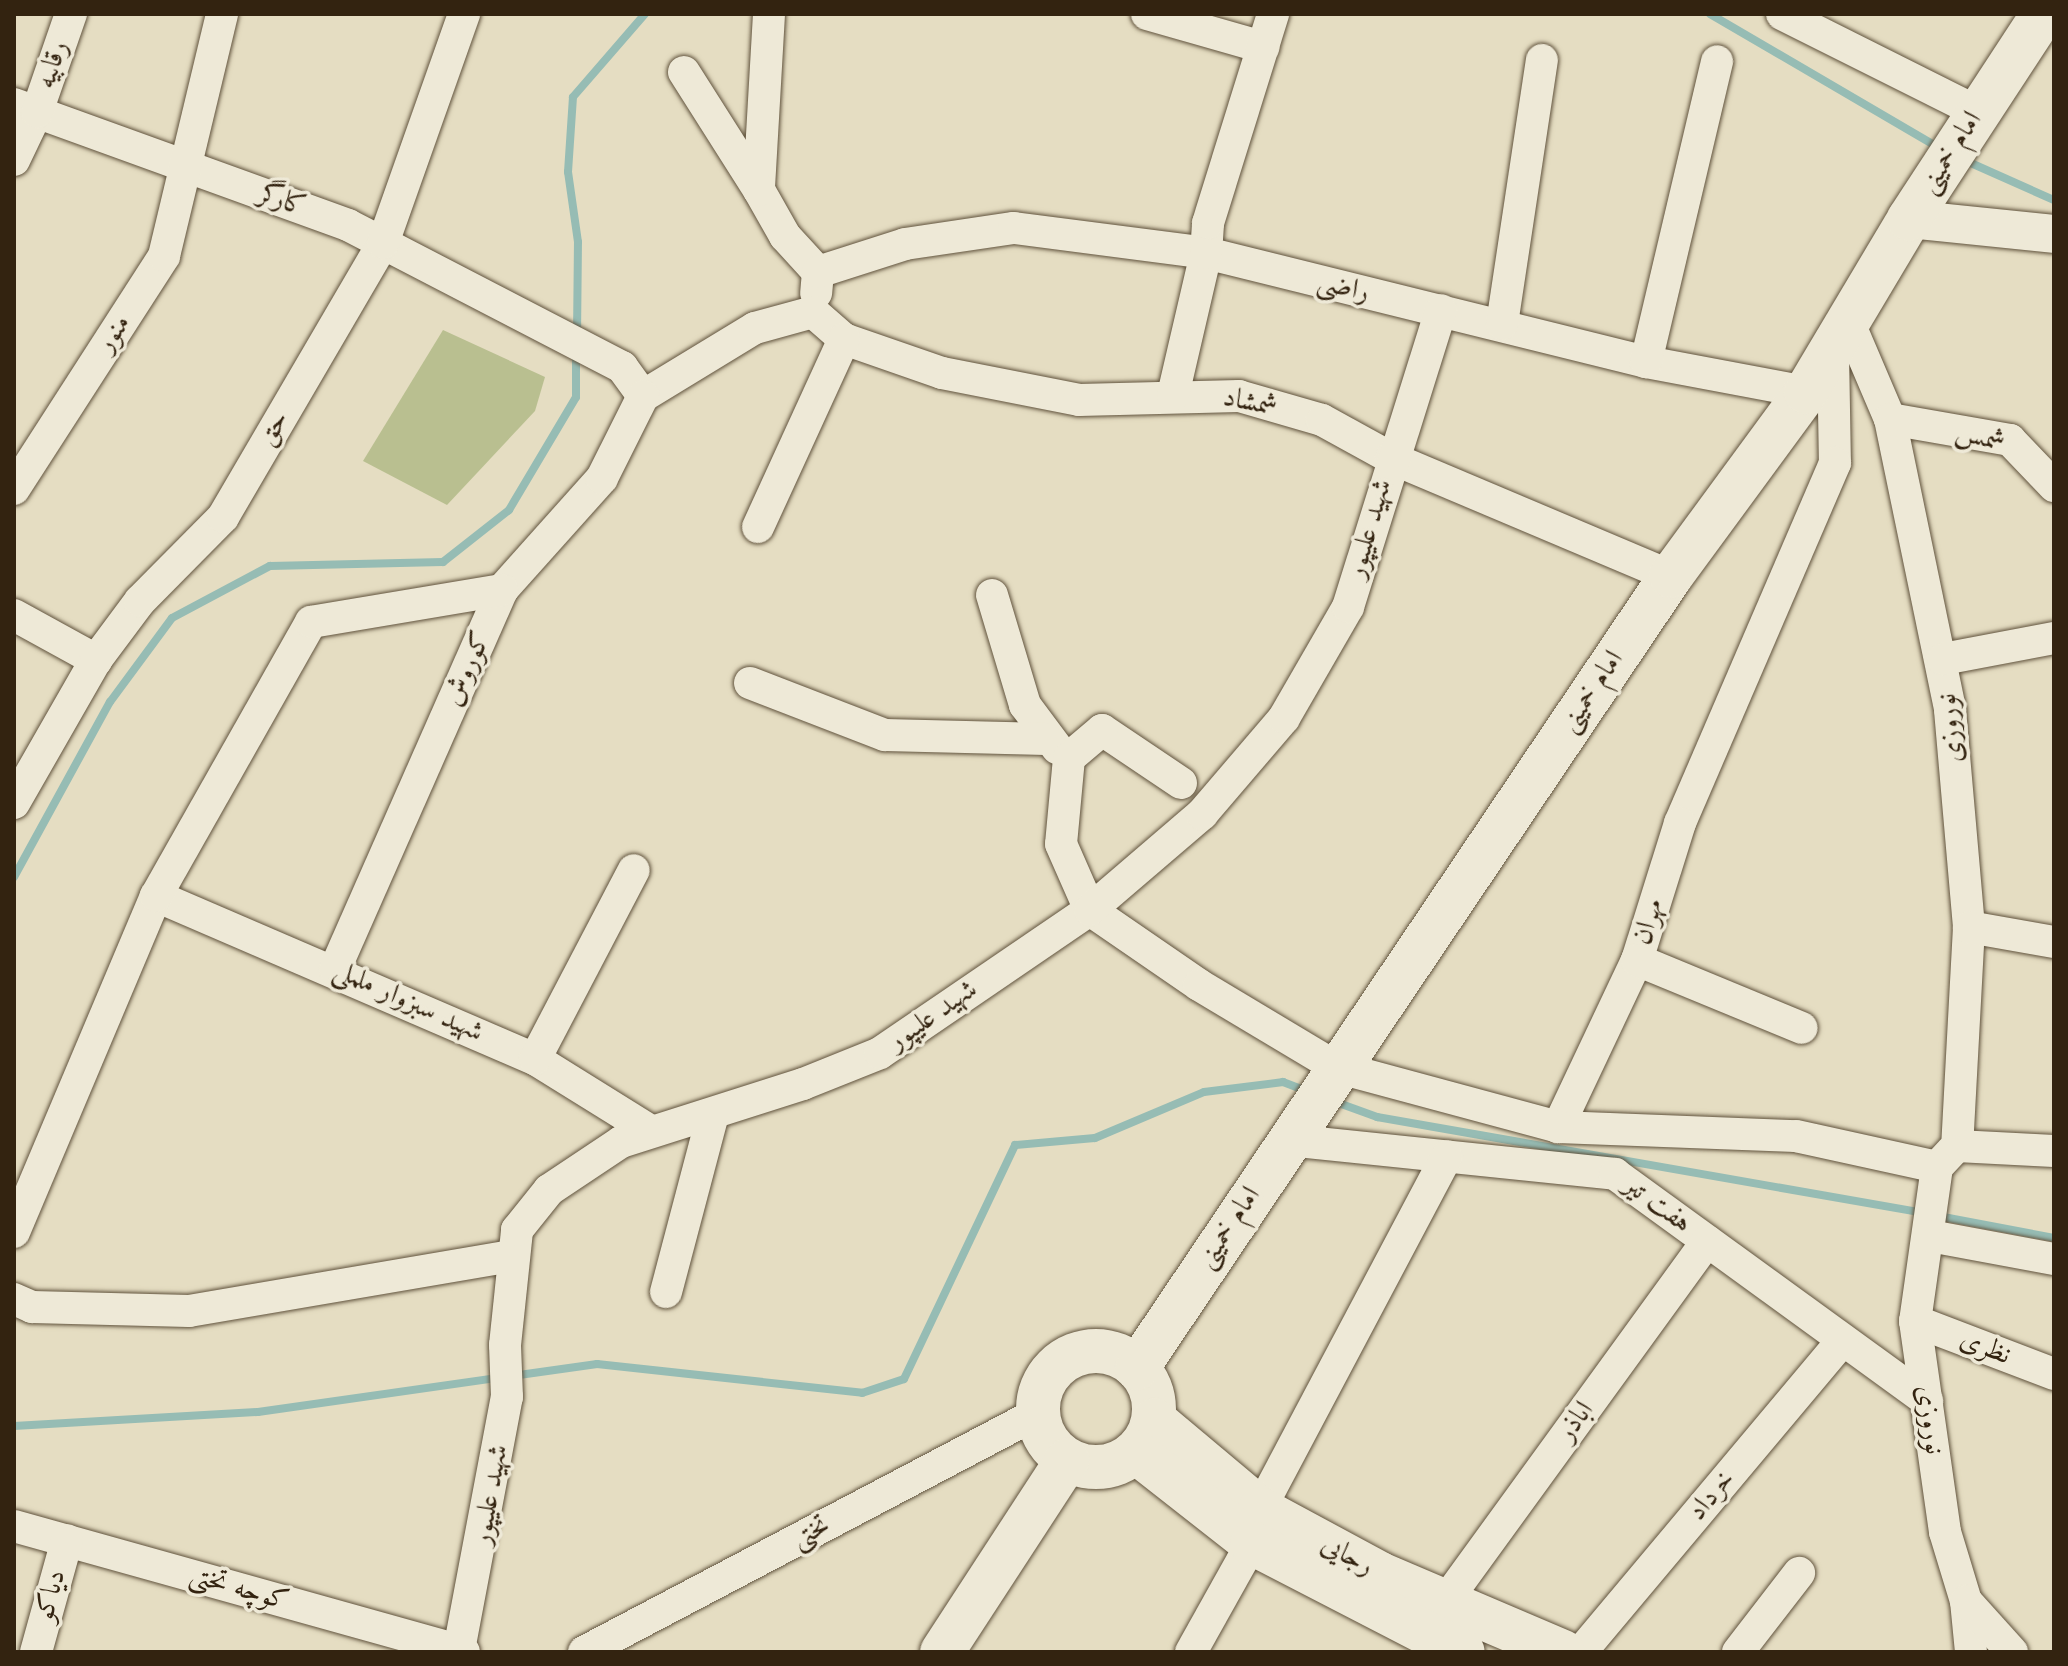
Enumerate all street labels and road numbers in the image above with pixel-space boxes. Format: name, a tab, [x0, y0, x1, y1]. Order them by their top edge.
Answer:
street label: رقابیه	[29, 37, 77, 93]
street label: امام خمینی	[1912, 105, 1990, 201]
street label: کارگر	[254, 177, 310, 225]
street label: راضی	[1314, 266, 1372, 310]
street label: منور	[89, 309, 139, 359]
street label: شمشاد	[1220, 381, 1280, 425]
street label: حق	[251, 405, 297, 453]
street label: شمس	[1952, 416, 2008, 460]
street label: شهید علیپور	[1340, 476, 1400, 582]
street label: کوروش	[437, 626, 499, 712]
street label: امام خمینی	[1552, 645, 1632, 739]
street label: نوروزی	[1931, 691, 1971, 765]
street label: مهران	[1626, 895, 1672, 949]
street label: شهید سبزوار ململی	[328, 954, 488, 1050]
street label: شهید علیپور	[882, 973, 984, 1059]
street label: هفت تیر	[1616, 1169, 1698, 1241]
street label: امام خمینی	[1189, 1181, 1269, 1275]
street label: نظری	[1955, 1323, 2015, 1373]
street label: نوروزی	[1907, 1383, 1951, 1457]
street label: اباذر	[1550, 1395, 1602, 1449]
street label: شهید علیپور	[466, 1442, 516, 1548]
street label: خرداد	[1681, 1464, 1743, 1528]
street label: تختی	[786, 1509, 836, 1557]
street label: رجایی	[1315, 1528, 1379, 1584]
street label: کوچه تختی	[185, 1559, 293, 1619]
street label: دیاکو	[28, 1566, 74, 1626]

